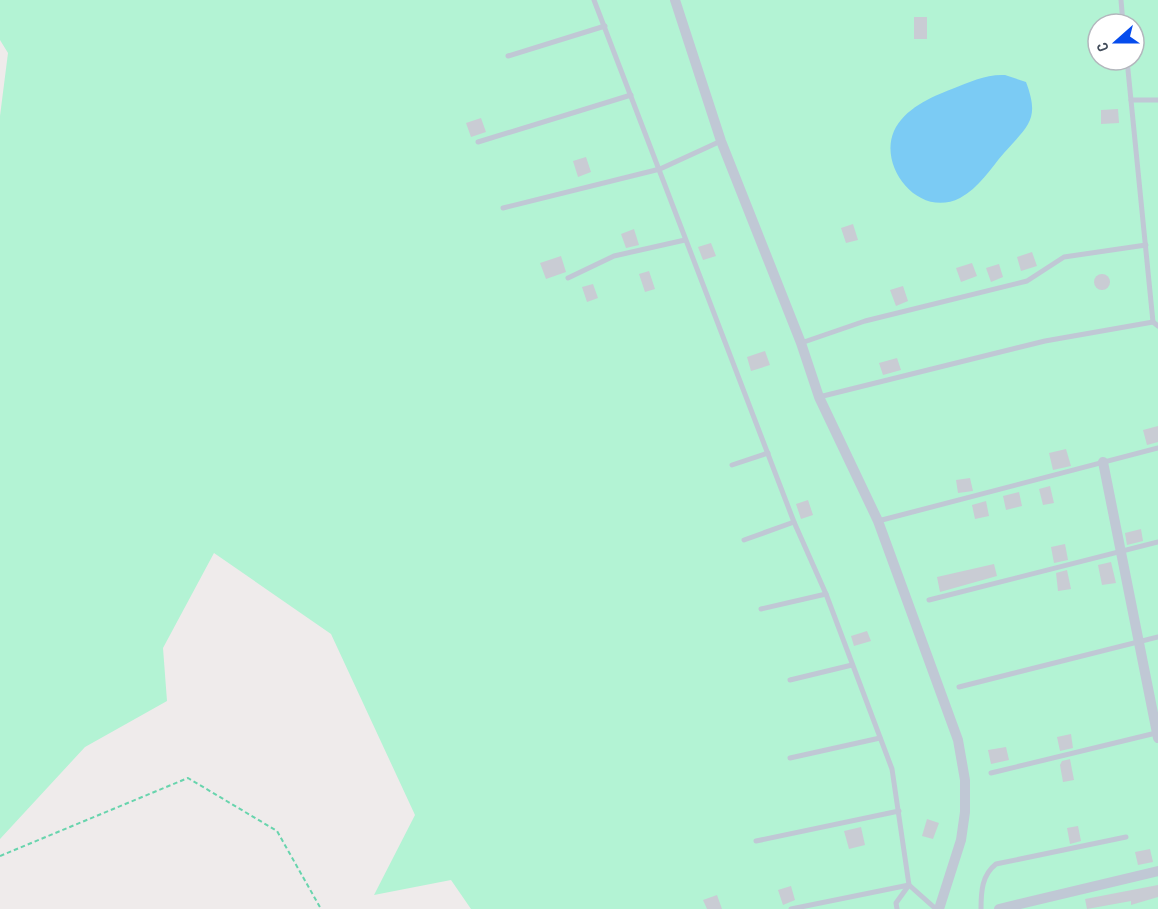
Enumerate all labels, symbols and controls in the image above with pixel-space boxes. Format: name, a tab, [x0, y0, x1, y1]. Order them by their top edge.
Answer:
north arrow	[1086, 12, 1146, 72]
text: С	[1093, 40, 1114, 54]

